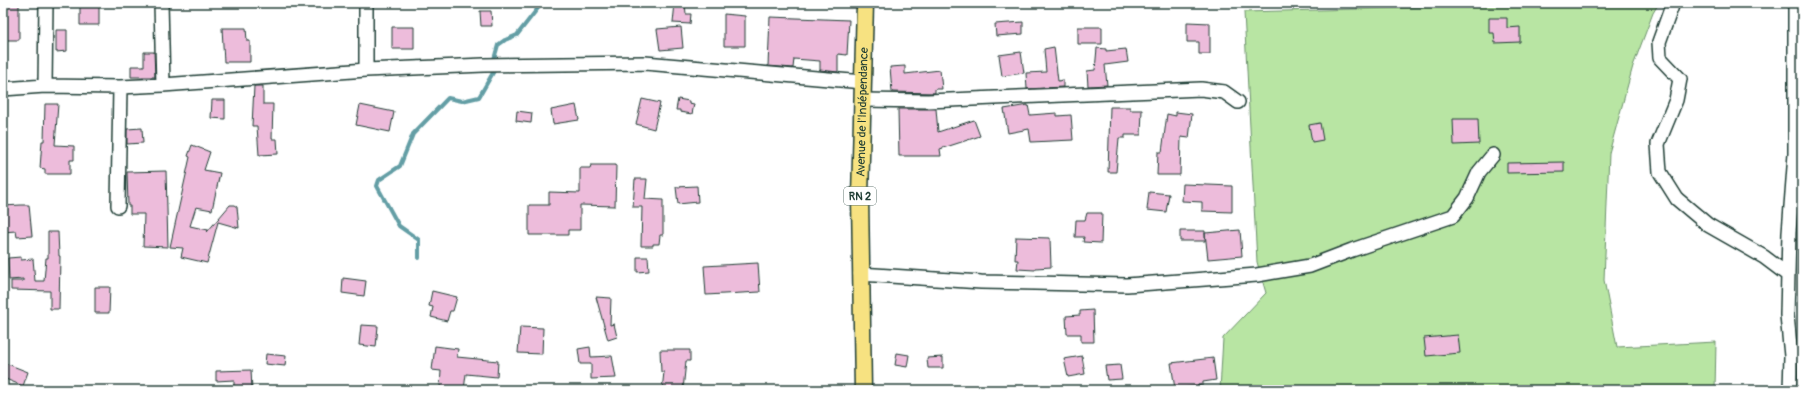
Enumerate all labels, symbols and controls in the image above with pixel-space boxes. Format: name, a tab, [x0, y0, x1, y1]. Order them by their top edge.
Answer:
street label: Avenue de l'Indépendance	[854, 47, 872, 177]
road number: RN 2	[844, 187, 876, 205]

